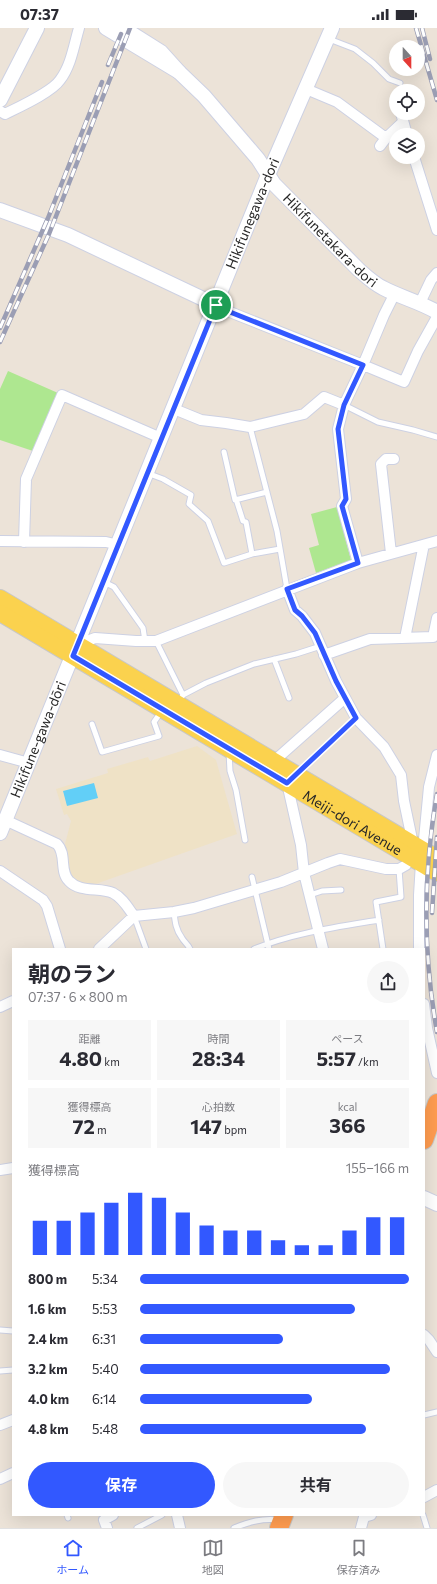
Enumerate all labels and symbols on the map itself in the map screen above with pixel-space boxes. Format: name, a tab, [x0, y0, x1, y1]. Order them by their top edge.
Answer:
north arrow	[389, 40, 425, 76]
street label: Hikifunegawa-dori	[222, 155, 282, 271]
street label: Hikifunetakara-dori	[280, 189, 381, 290]
pin	[199, 288, 233, 322]
street label: Hikifune-gawa-dōri	[6, 678, 69, 800]
street label: Meiji-dori Avenue	[300, 786, 405, 858]

